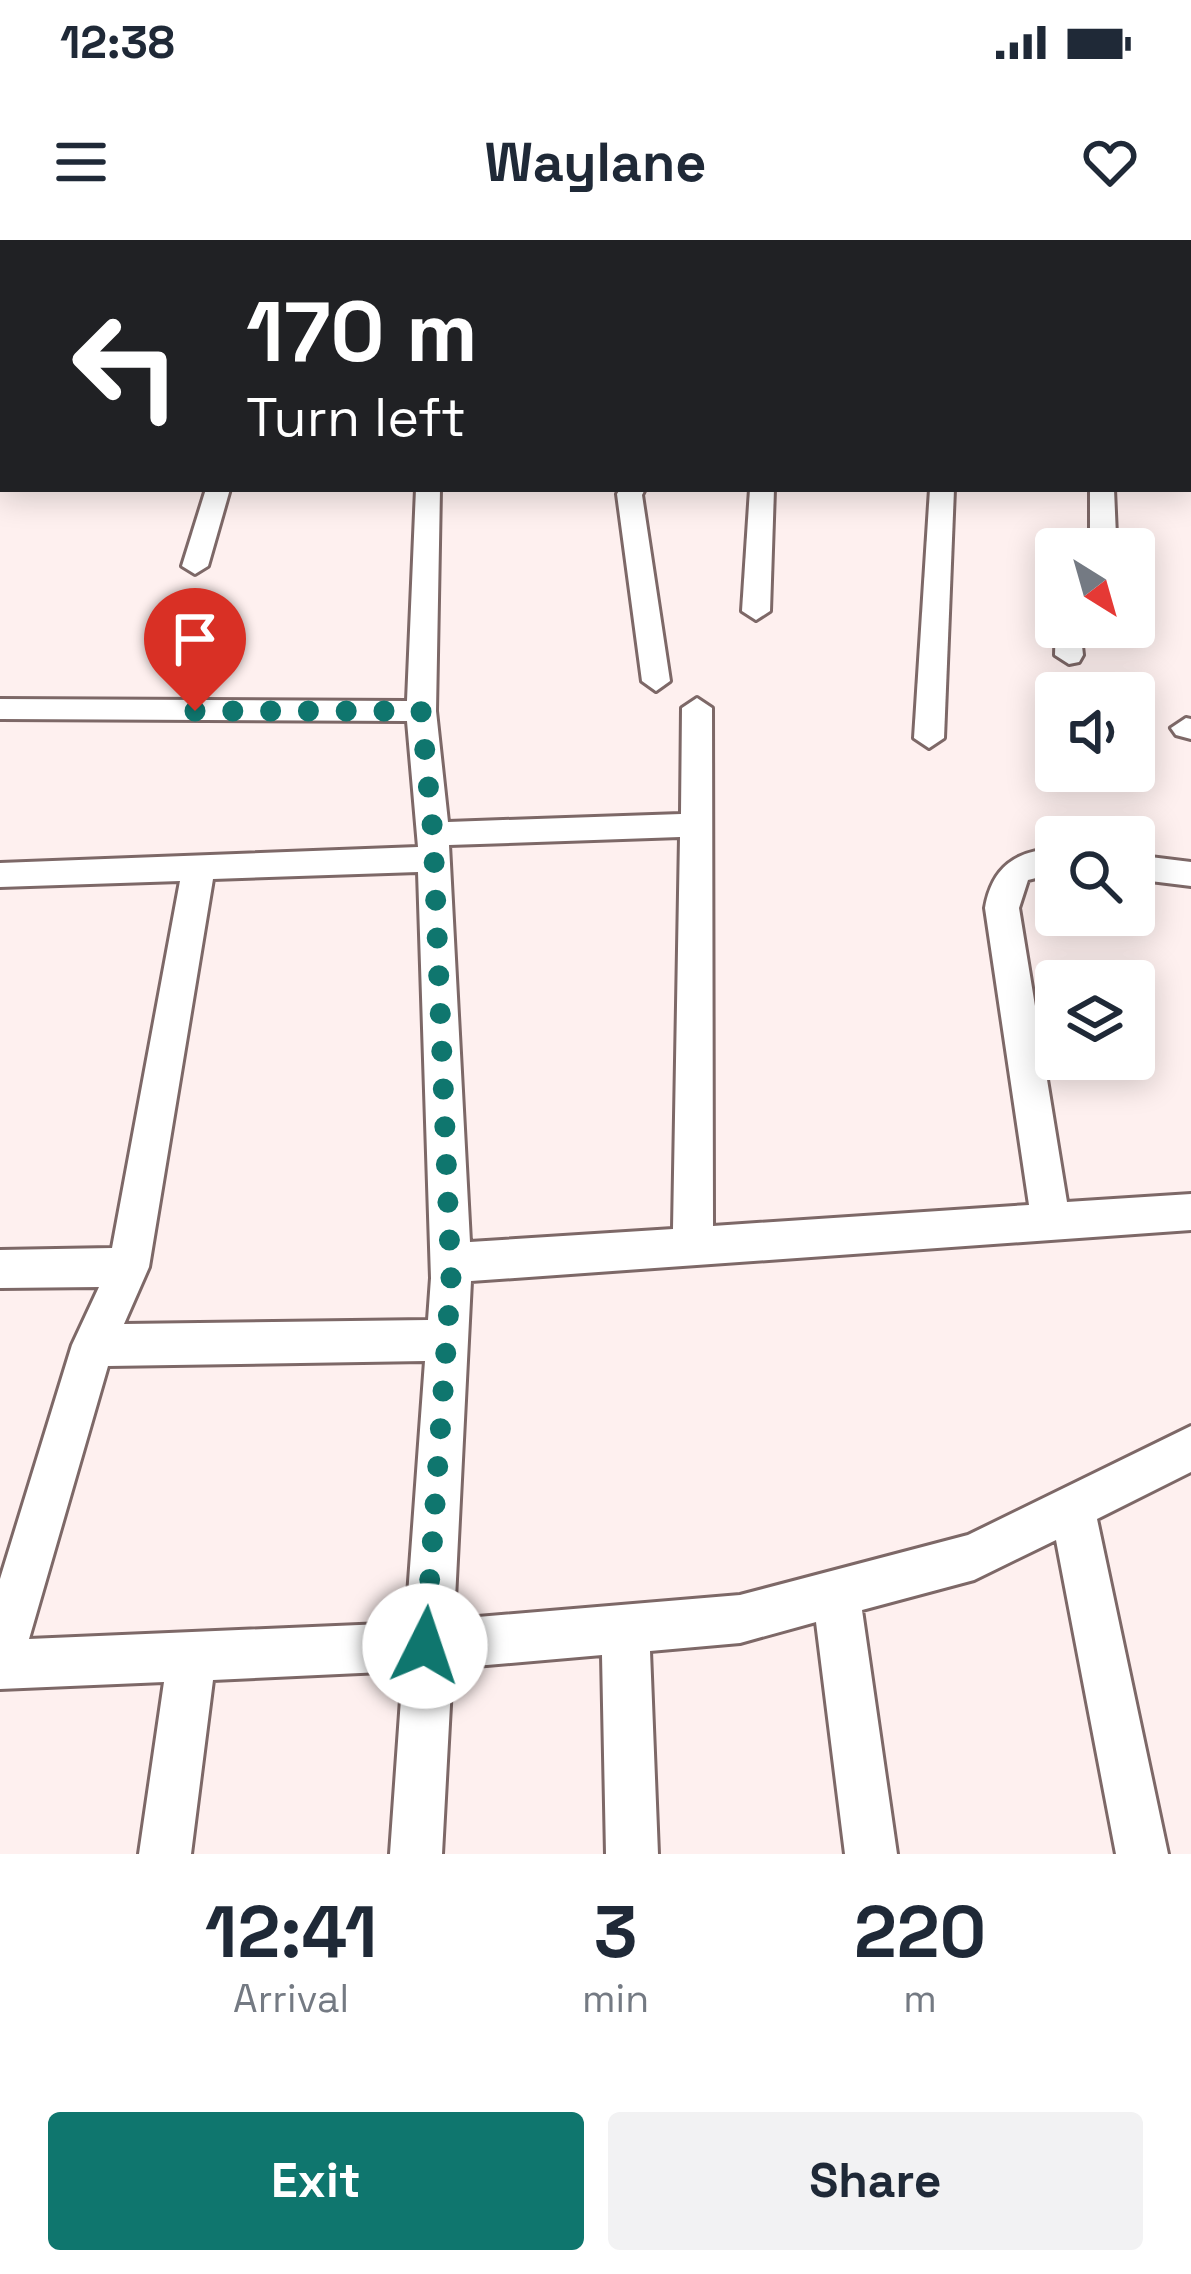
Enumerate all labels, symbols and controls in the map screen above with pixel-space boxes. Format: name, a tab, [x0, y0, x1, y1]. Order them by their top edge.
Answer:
text: 12:38	[60, 14, 175, 71]
text: Waylane	[485, 128, 706, 197]
icon: menu	[48, 129, 114, 195]
icon: heart	[1077, 129, 1143, 195]
text: 170 m	[246, 278, 478, 386]
icon: left	[48, 288, 204, 444]
text: Turn left	[246, 383, 466, 452]
north arrow	[1035, 528, 1155, 648]
map controls	[1035, 528, 1155, 1080]
pin	[144, 588, 246, 711]
icon: arrive	[162, 606, 228, 672]
button: sound	[1035, 672, 1155, 792]
button: search	[1035, 816, 1155, 936]
button: layers	[1035, 960, 1155, 1080]
position arrow	[362, 1583, 488, 1709]
text: 12:41	[205, 1886, 377, 1978]
text: 3	[594, 1886, 637, 1978]
text: 220	[854, 1886, 986, 1978]
text: Arrival	[233, 1974, 349, 2023]
text: min	[582, 1974, 649, 2023]
text: m	[903, 1974, 937, 2023]
button: Exit	[48, 2112, 584, 2250]
button: Share	[608, 2112, 1143, 2250]

